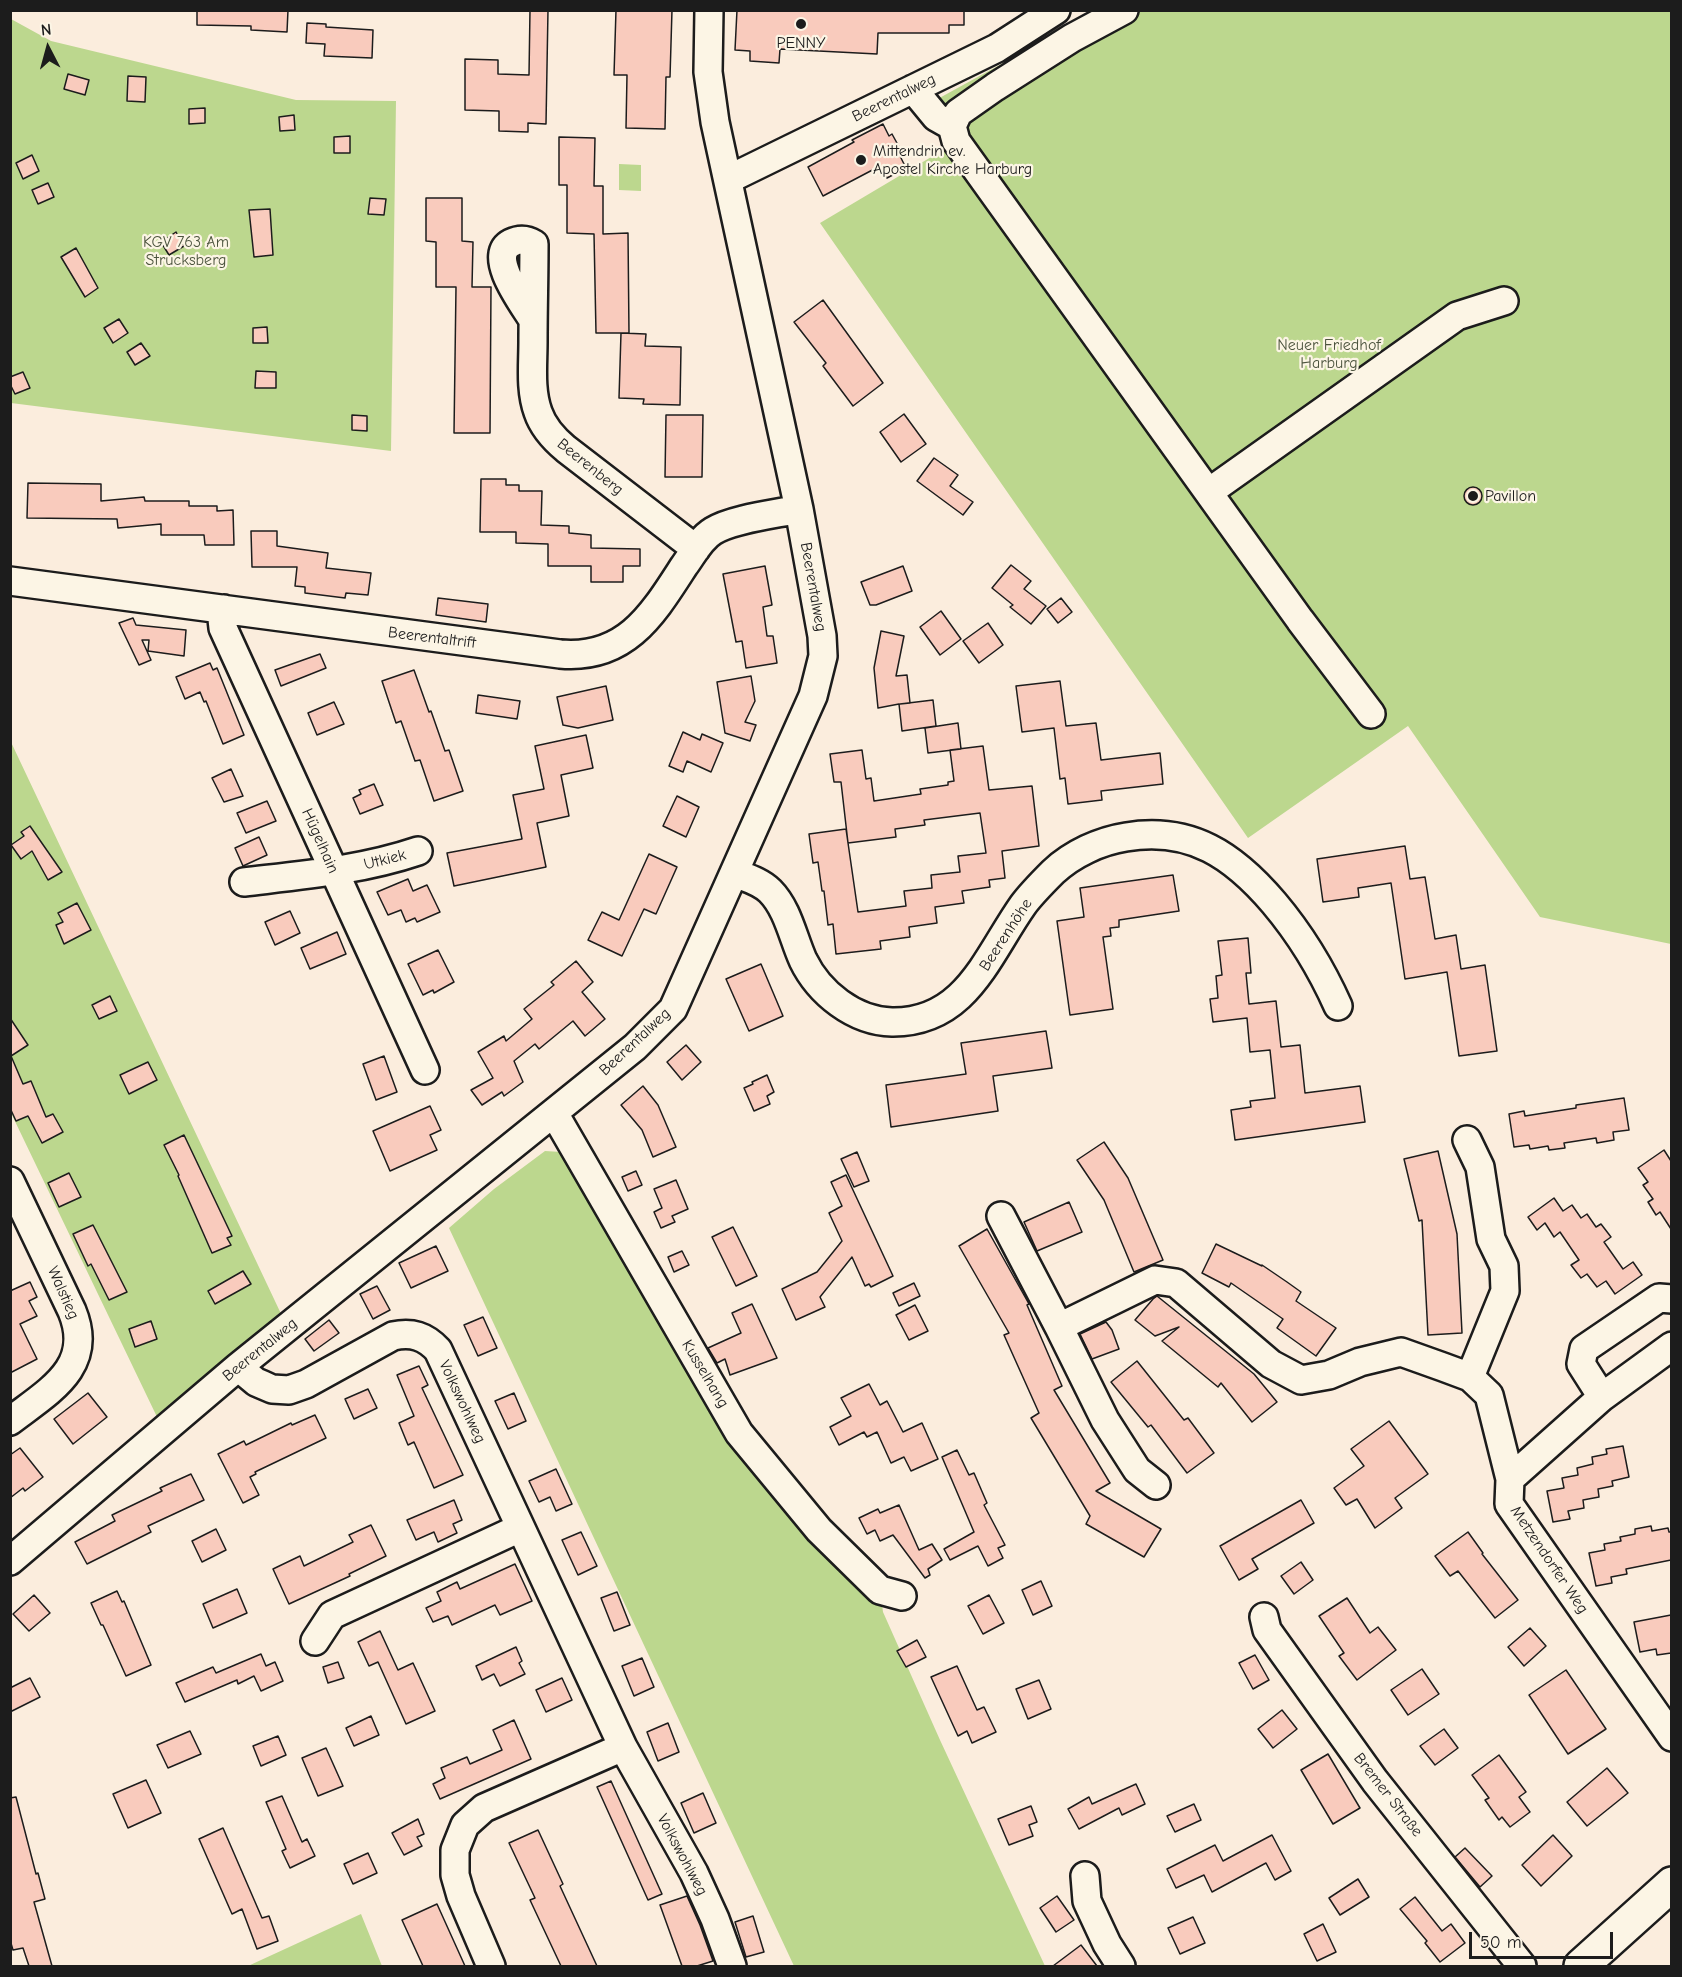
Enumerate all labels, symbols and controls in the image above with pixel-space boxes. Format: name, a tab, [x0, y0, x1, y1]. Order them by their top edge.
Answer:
marker: PENNY	[794, 17, 808, 31]
north arrow	[18, 18, 78, 78]
text: N	[40, 21, 52, 40]
place label: PENNY	[776, 33, 826, 53]
street label: Beerentalweg	[849, 70, 939, 126]
place label: Mittendrin ev. Apostel Kirche Harburg	[873, 141, 1032, 179]
marker: Mittendrin ev. Apostel Kirche Harburg	[854, 153, 868, 167]
park label: KGV 763 Am Strucksberg	[143, 232, 229, 270]
park label: Neuer Friedhof Harburg	[1277, 335, 1381, 373]
street label: Beerenberg	[553, 434, 627, 500]
place label: Pavillon	[1485, 486, 1536, 506]
marker: Pavillon	[1466, 489, 1480, 503]
street label: Beerentalweg	[796, 541, 830, 633]
street label: Beerentaltrift	[387, 623, 477, 653]
street label: Hügelhain	[297, 806, 343, 876]
street label: Utkiek	[362, 846, 408, 874]
street label: Beerenhöhe	[975, 895, 1037, 975]
street label: Beerentalweg	[595, 1004, 675, 1080]
street label: Walstieg	[43, 1264, 83, 1322]
street label: Beerentalweg	[219, 1314, 301, 1386]
street label: Kusselhang	[677, 1336, 733, 1412]
street label: Volkswohlweg	[434, 1357, 490, 1447]
street label: Metzendorfer Weg	[1506, 1502, 1592, 1618]
street label: Bremer Straße	[1349, 1749, 1427, 1841]
street label: Volkswohlweg	[652, 1811, 712, 1899]
scale bar	[1472, 1920, 1616, 1958]
text: 50 m	[1480, 1932, 1522, 1953]

